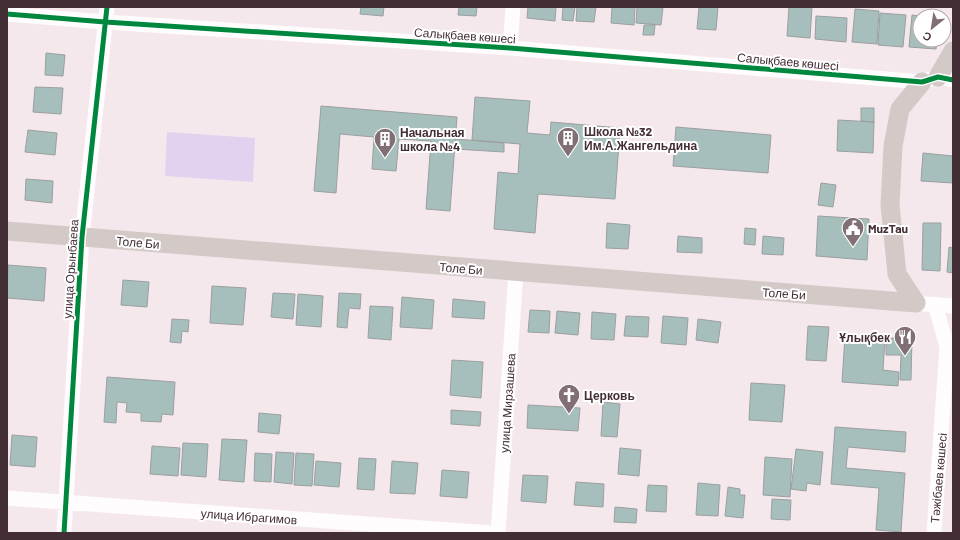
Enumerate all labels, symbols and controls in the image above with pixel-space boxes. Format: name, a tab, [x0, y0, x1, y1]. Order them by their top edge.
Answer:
north arrow	[912, 8, 952, 48]
street label: Салықбаев көшесі	[414, 24, 516, 47]
text: С	[920, 29, 933, 45]
street label: Салықбаев көшесі	[737, 50, 839, 73]
place label: Школа №32 Им.А.Жангельдина	[584, 124, 697, 153]
place label: Начальная школа №4	[400, 125, 465, 153]
building icon: Школа №32 Им.А.Жангельдина	[555, 125, 581, 158]
building icon: Начальная школа №4	[372, 126, 398, 159]
public building icon: MuzTau	[840, 215, 866, 248]
street label: улица Орынбаева	[60, 219, 81, 319]
place label: MuzTau	[868, 221, 908, 235]
street label: Толе Би	[116, 233, 160, 251]
street label: Толе Би	[439, 259, 483, 277]
street label: Толе Би	[762, 285, 806, 301]
restaurant icon: Ұлықбек	[892, 324, 918, 357]
place label: Ұлықбек	[839, 330, 891, 345]
street label: улица Мирзашева	[497, 352, 518, 453]
church icon: Церковь	[556, 382, 582, 415]
place label: Церковь	[584, 388, 635, 403]
street label: Тәжібаев көшесі	[927, 432, 949, 524]
street label: улица Ибрагимов	[200, 506, 298, 527]

